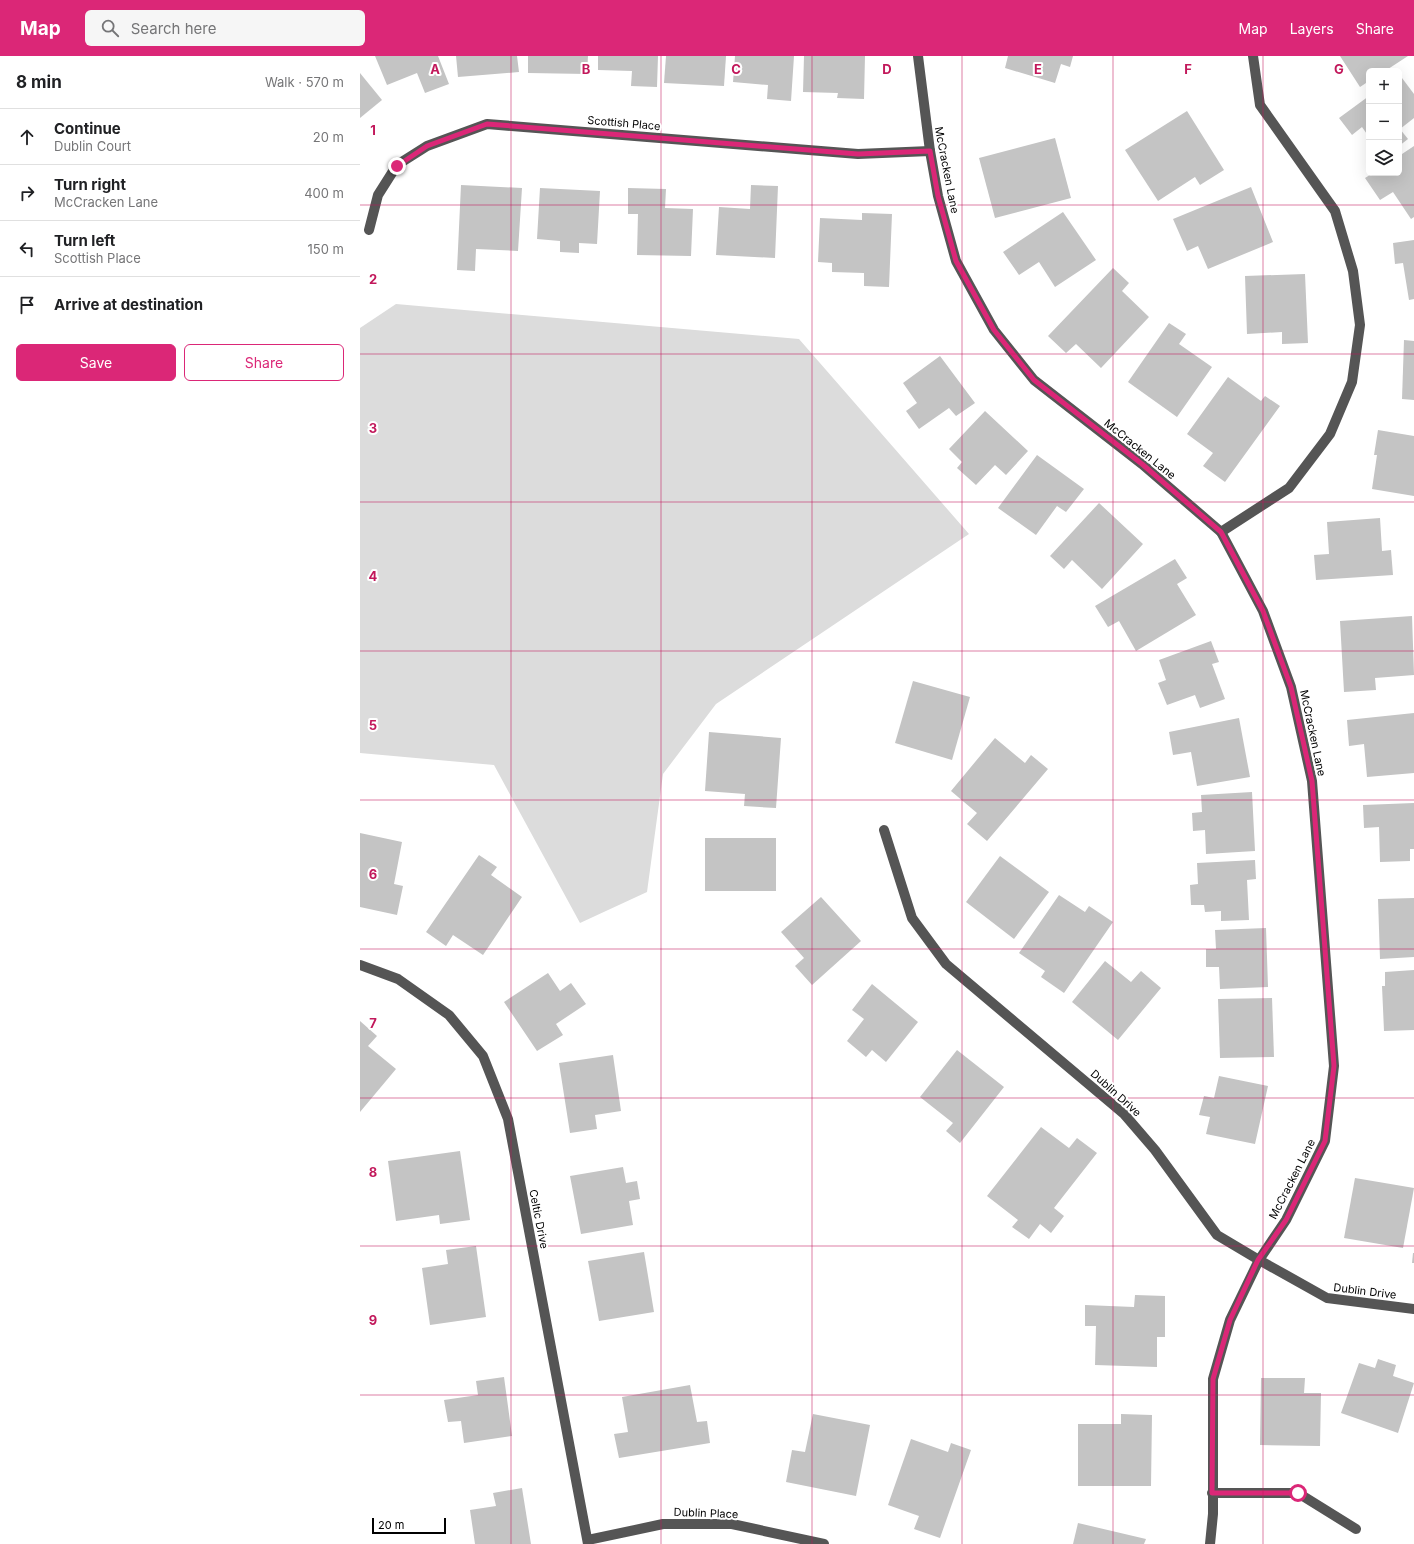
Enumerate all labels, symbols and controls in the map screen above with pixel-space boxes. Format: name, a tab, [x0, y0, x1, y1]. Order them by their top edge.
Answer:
search box	[85, 10, 365, 46]
text: Map	[20, 17, 61, 40]
icon: search	[99, 17, 121, 39]
text: Search here	[131, 19, 216, 38]
text: Map	[1239, 20, 1268, 37]
text: Layers	[1290, 20, 1334, 37]
text: Share	[1356, 20, 1394, 37]
text: A	[430, 61, 440, 77]
text: B	[582, 61, 591, 77]
text: C	[731, 61, 741, 77]
text: D	[882, 61, 892, 77]
text: E	[1034, 61, 1042, 77]
text: F	[1184, 61, 1192, 77]
text: G	[1334, 61, 1344, 77]
map controls	[1366, 68, 1402, 176]
button: +	[1366, 68, 1402, 104]
text: 8 min	[16, 72, 62, 92]
text: Walk · 570 m	[265, 74, 344, 90]
button: −	[1366, 104, 1402, 140]
street label: Scottish Place	[587, 113, 661, 133]
text: Continue	[54, 119, 121, 138]
text: 1	[370, 122, 376, 138]
street label: McCracken Lane	[932, 125, 962, 215]
icon: ahead	[16, 126, 38, 148]
text: 20 m	[313, 129, 344, 145]
text: Dublin Court	[54, 138, 131, 154]
button: layers	[1366, 140, 1402, 176]
route end	[388, 157, 406, 175]
text: Turn right	[54, 175, 126, 194]
icon: right	[16, 182, 38, 204]
text: 400 m	[304, 185, 344, 201]
text: McCracken Lane	[54, 194, 158, 210]
text: Turn left	[54, 231, 115, 250]
icon: left	[16, 238, 38, 260]
text: 150 m	[308, 241, 344, 257]
text: Scottish Place	[54, 250, 141, 266]
text: 2	[369, 271, 377, 287]
icon: arrive	[16, 294, 38, 316]
text: Arrive at destination	[54, 295, 203, 314]
button: Save	[16, 344, 176, 381]
button: Share	[184, 344, 344, 381]
street label: McCracken Lane	[1101, 416, 1179, 482]
text: 3	[369, 420, 377, 436]
text: 4	[369, 568, 378, 584]
street label: McCracken Lane	[1297, 689, 1329, 777]
text: 5	[369, 717, 377, 733]
text: 6	[369, 866, 377, 882]
text: 7	[369, 1015, 377, 1031]
street label: Dublin Drive	[1088, 1067, 1144, 1119]
street label: McCracken Lane	[1266, 1137, 1318, 1221]
text: 8	[369, 1164, 377, 1180]
street label: Celtic Drive	[526, 1188, 552, 1250]
street label: Dublin Drive	[1333, 1280, 1397, 1302]
text: 9	[369, 1312, 377, 1328]
route start	[1289, 1484, 1307, 1502]
street label: Dublin Place	[673, 1505, 739, 1521]
scale bar	[372, 1516, 446, 1535]
text: 20 m	[378, 1518, 404, 1532]

